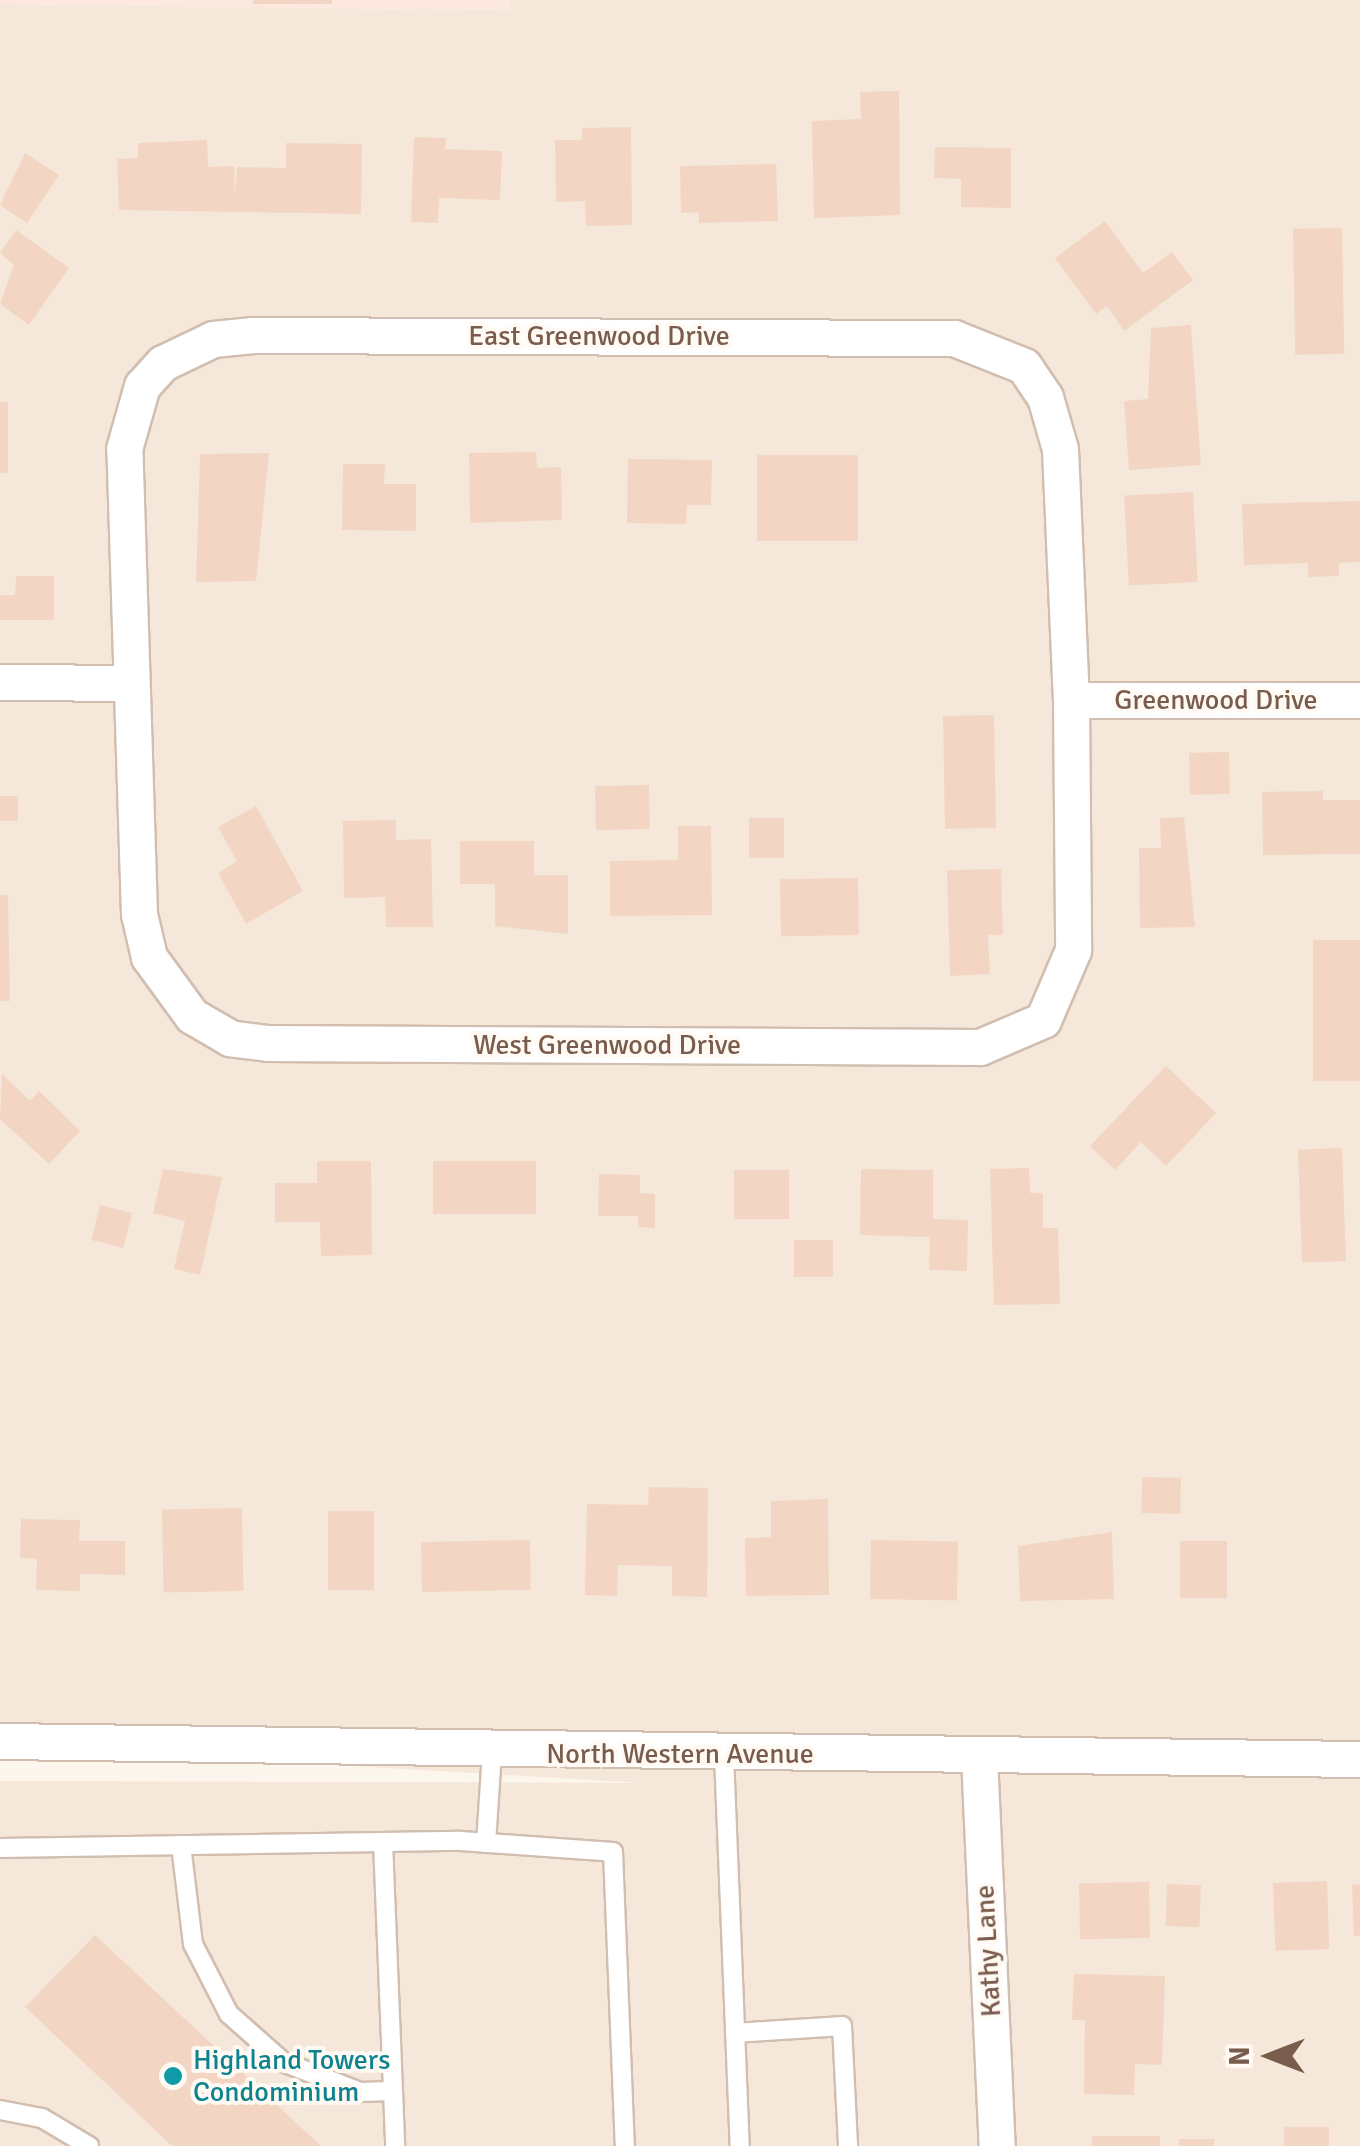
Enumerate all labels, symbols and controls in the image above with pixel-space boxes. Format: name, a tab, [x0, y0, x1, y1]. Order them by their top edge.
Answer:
street label: East Greenwood Drive	[468, 319, 730, 353]
street label: Greenwood Drive	[1114, 683, 1318, 717]
street label: West Greenwood Drive	[473, 1028, 741, 1062]
street label: North Western Avenue	[546, 1737, 814, 1771]
street label: Kathy Lane	[968, 1884, 1008, 2018]
north arrow	[1220, 2006, 1320, 2106]
place label: Highland Towers Condominium	[193, 2043, 390, 2109]
text: N	[1223, 2046, 1257, 2066]
marker: Highland Towers Condominium	[162, 2065, 184, 2087]

